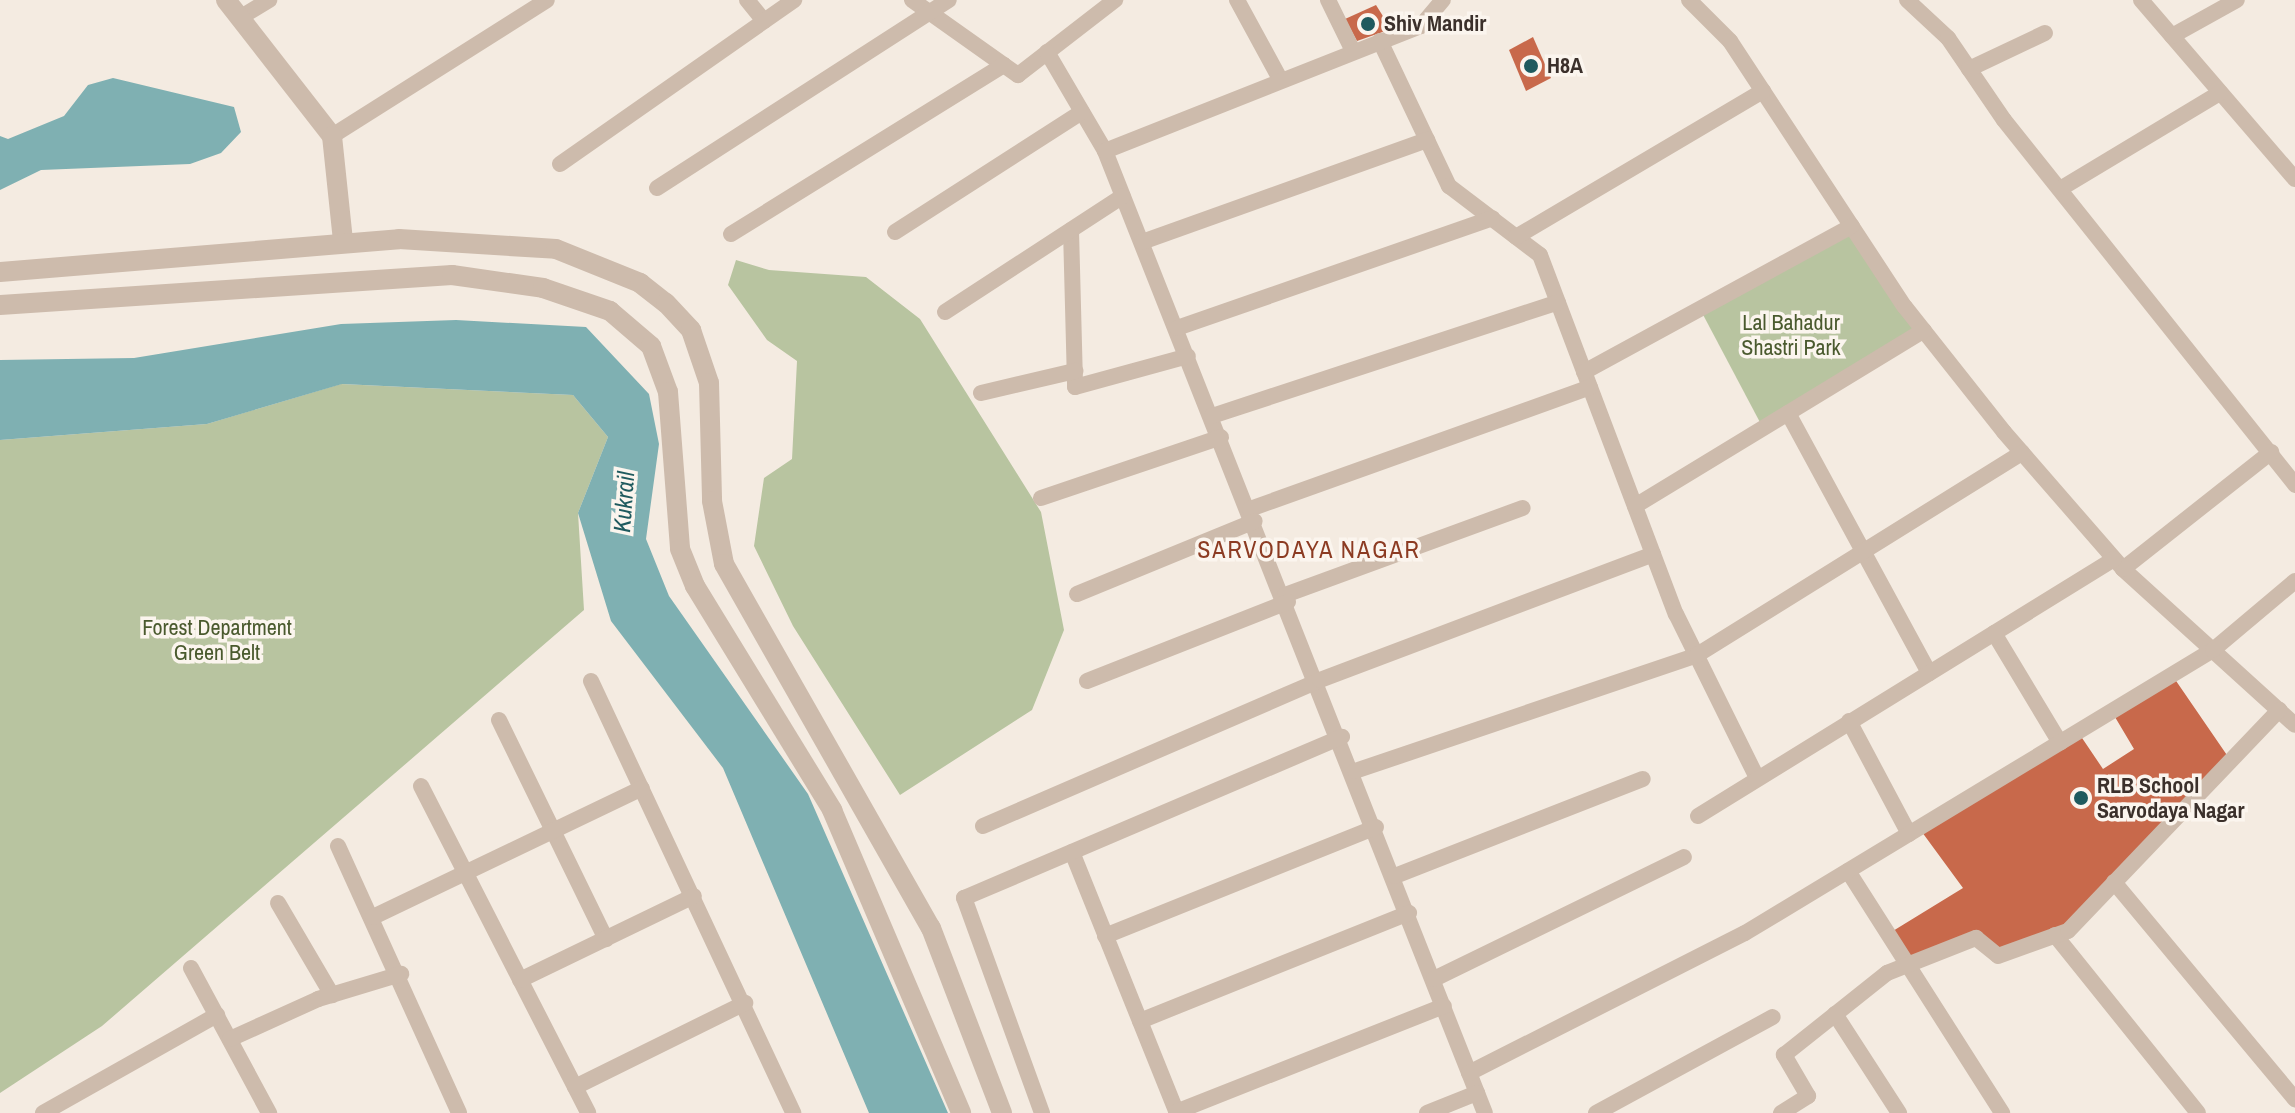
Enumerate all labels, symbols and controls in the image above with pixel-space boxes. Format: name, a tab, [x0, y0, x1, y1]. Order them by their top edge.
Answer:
place label: Shiv Mandir	[1384, 11, 1486, 37]
marker: Shiv Mandir	[1359, 15, 1377, 33]
place label: H8A	[1547, 53, 1583, 79]
marker: H8A	[1522, 57, 1540, 75]
park label: Lal Bahadur Shastri Park	[1741, 309, 1841, 360]
water label: Kukrail	[607, 470, 641, 534]
district label: SARVODAYA NAGAR	[1197, 536, 1421, 564]
park label: Forest Department Green Belt	[142, 614, 292, 666]
place label: RLB School Sarvodaya Nagar	[2097, 772, 2244, 824]
marker: RLB School Sarvodaya Nagar	[2072, 789, 2090, 807]

